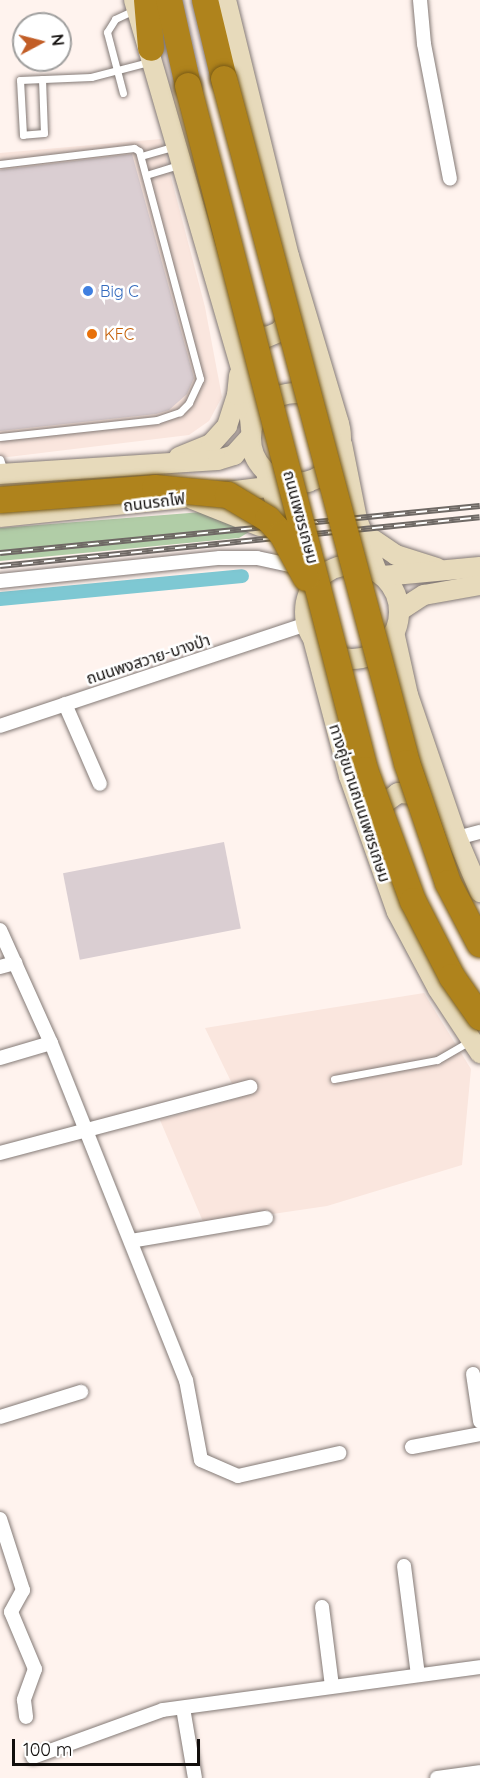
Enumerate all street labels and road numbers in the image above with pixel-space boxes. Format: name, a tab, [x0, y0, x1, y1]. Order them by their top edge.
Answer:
street label: ถนนเพชรเกษม	[279, 468, 323, 566]
street label: ถนนรถไฟ	[122, 489, 186, 515]
street label: ถนนพงสวาย-บางป่า	[84, 630, 212, 688]
street label: ทางคู่ขนานถนนเพชรเกษม	[325, 721, 395, 885]

